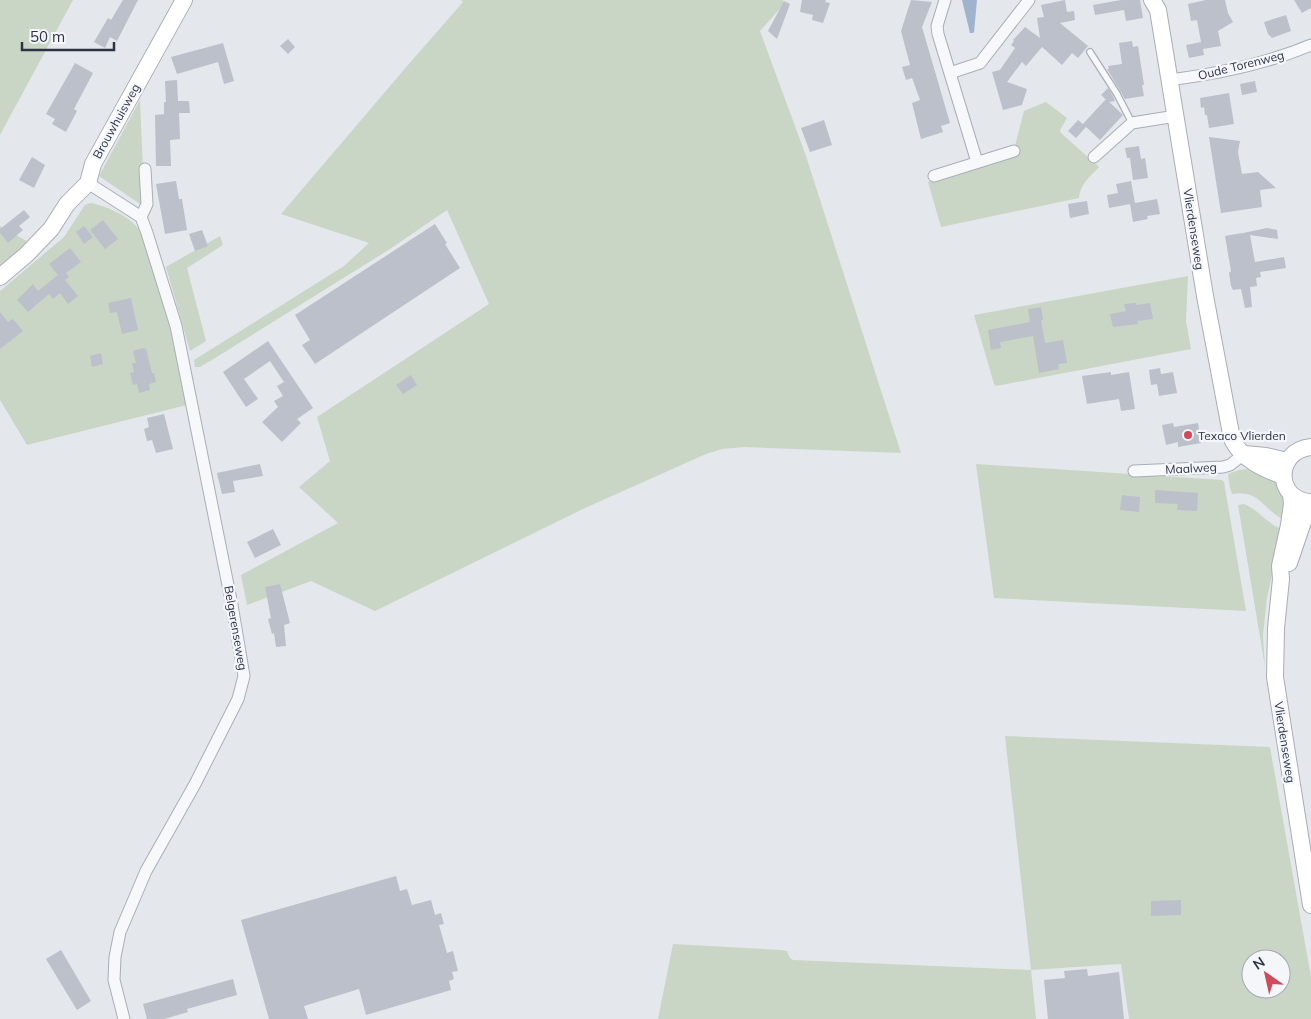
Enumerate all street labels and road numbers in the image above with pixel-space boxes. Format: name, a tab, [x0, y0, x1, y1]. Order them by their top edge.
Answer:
street label: Oude Torenweg	[1196, 47, 1286, 83]
street label: Brouwhuisweg	[89, 81, 143, 161]
street label: Vlierdenseweg	[1180, 187, 1208, 271]
street label: Maalweg	[1165, 459, 1217, 477]
street label: Belgerenseweg	[221, 585, 251, 671]
street label: Vlierdenseweg	[1271, 700, 1299, 784]

